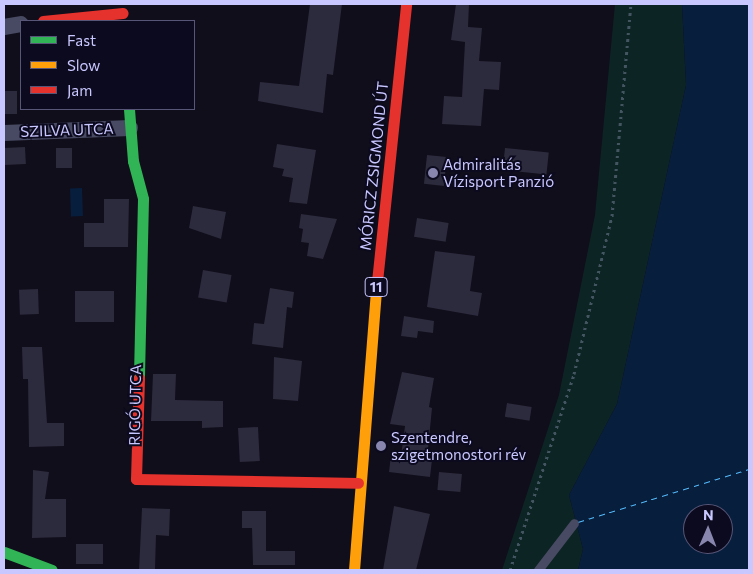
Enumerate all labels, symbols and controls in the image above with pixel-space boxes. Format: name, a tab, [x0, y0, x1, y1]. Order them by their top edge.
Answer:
legend	[20, 20, 195, 110]
text: Fast	[67, 31, 96, 49]
text: Slow	[67, 56, 100, 74]
text: Jam	[67, 81, 92, 99]
street label: MÓRICZ ZSIGMOND ÚT	[356, 81, 392, 251]
street label: SZILVA UTCA	[20, 119, 114, 141]
place label: Admiralitás Vízisport Panzió	[443, 155, 554, 190]
marker: Admiralitás Vízisport Panzió	[427, 167, 439, 179]
road number: 11	[364, 276, 388, 298]
street label: RIGÓ UTCA	[125, 364, 145, 446]
place label: Szentendre, szigetmonostori rév	[391, 428, 526, 463]
marker: Szentendre, szigetmonostori rév	[375, 440, 387, 452]
north arrow	[683, 504, 733, 554]
text: N	[703, 506, 714, 523]

